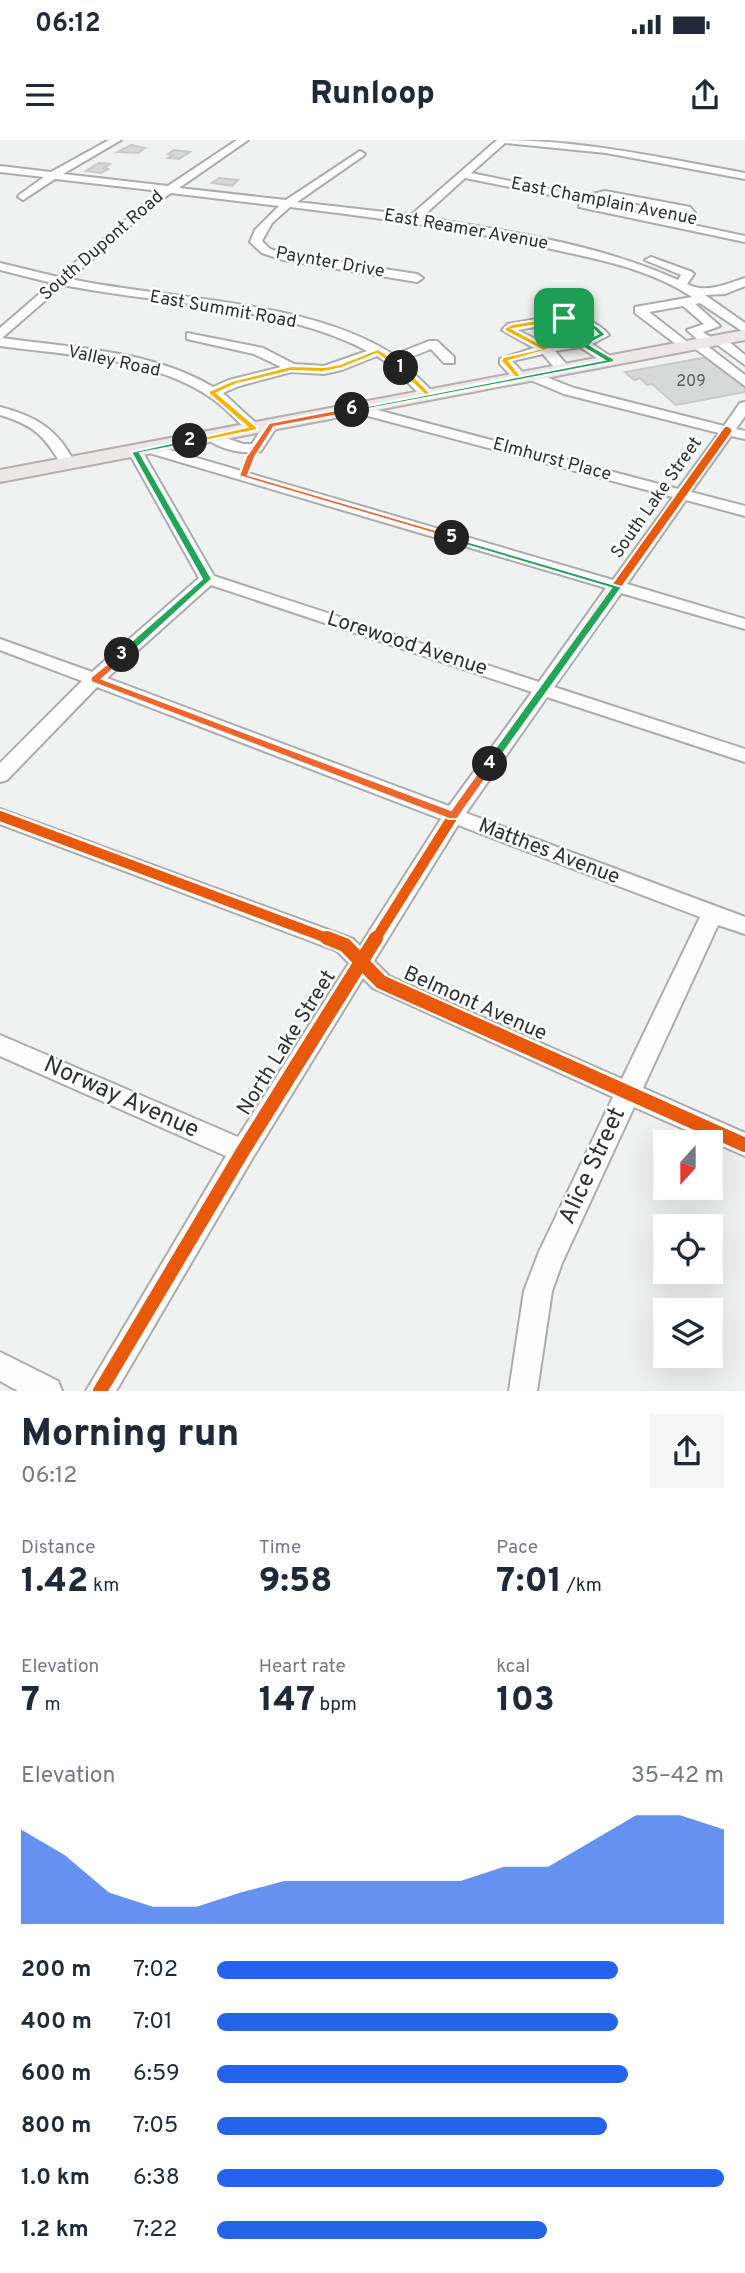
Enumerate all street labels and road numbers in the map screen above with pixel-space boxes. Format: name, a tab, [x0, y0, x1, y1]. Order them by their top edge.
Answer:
street label: East Champlain Avenue	[509, 173, 699, 231]
street label: South Dupont Road	[35, 186, 169, 306]
street label: East Reamer Avenue	[382, 204, 550, 256]
street label: Paynter Drive	[274, 242, 386, 284]
street label: East Summit Road	[148, 286, 298, 334]
street label: Valley Road	[66, 341, 162, 383]
street label: Elmhurst Place	[490, 433, 614, 487]
street label: South Lake Street	[606, 433, 708, 563]
street label: Lorewood Avenue	[323, 605, 491, 683]
street label: Matthes Avenue	[474, 813, 624, 891]
street label: Belmont Avenue	[399, 960, 551, 1048]
street label: North Lake Street	[231, 965, 343, 1121]
street label: Norway Avenue	[39, 1050, 203, 1146]
street label: Alice Street	[553, 1103, 633, 1229]

